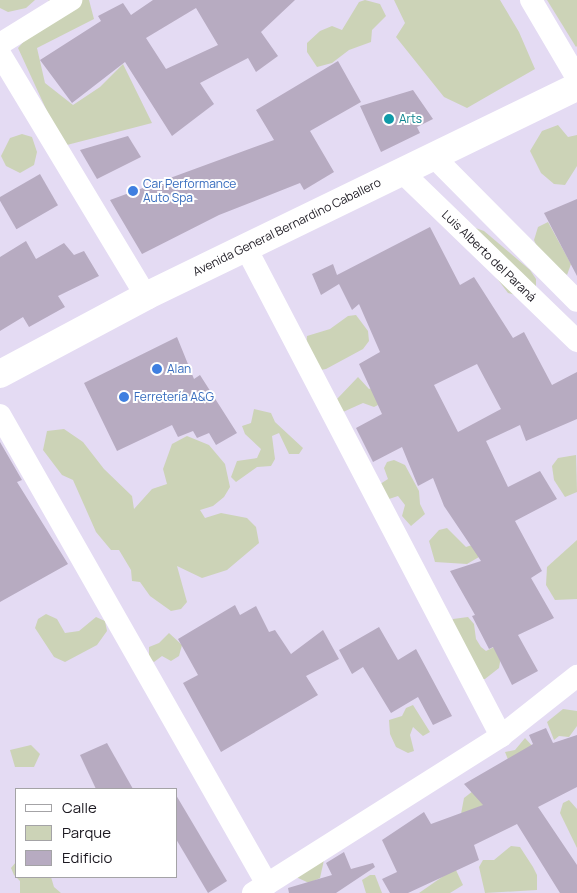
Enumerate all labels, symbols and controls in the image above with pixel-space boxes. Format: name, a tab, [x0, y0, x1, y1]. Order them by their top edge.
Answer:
place label: Arts	[399, 112, 422, 126]
marker: Arts	[383, 113, 395, 125]
street label: Avenida General Bernardino Caballero	[191, 175, 383, 279]
place label: Car Performance Auto Spa	[143, 177, 236, 205]
marker: Car Performance Auto Spa	[127, 185, 139, 197]
street label: Luis Alberto del Paraná	[439, 207, 539, 305]
place label: Alan	[167, 362, 191, 376]
marker: Alan	[151, 363, 163, 375]
place label: Ferretería A&G	[134, 390, 214, 404]
marker: Ferretería A&G	[118, 391, 130, 403]
legend	[15, 788, 178, 878]
text: Calle	[62, 797, 97, 818]
text: Parque	[62, 822, 111, 843]
text: Edificio	[62, 847, 112, 868]

